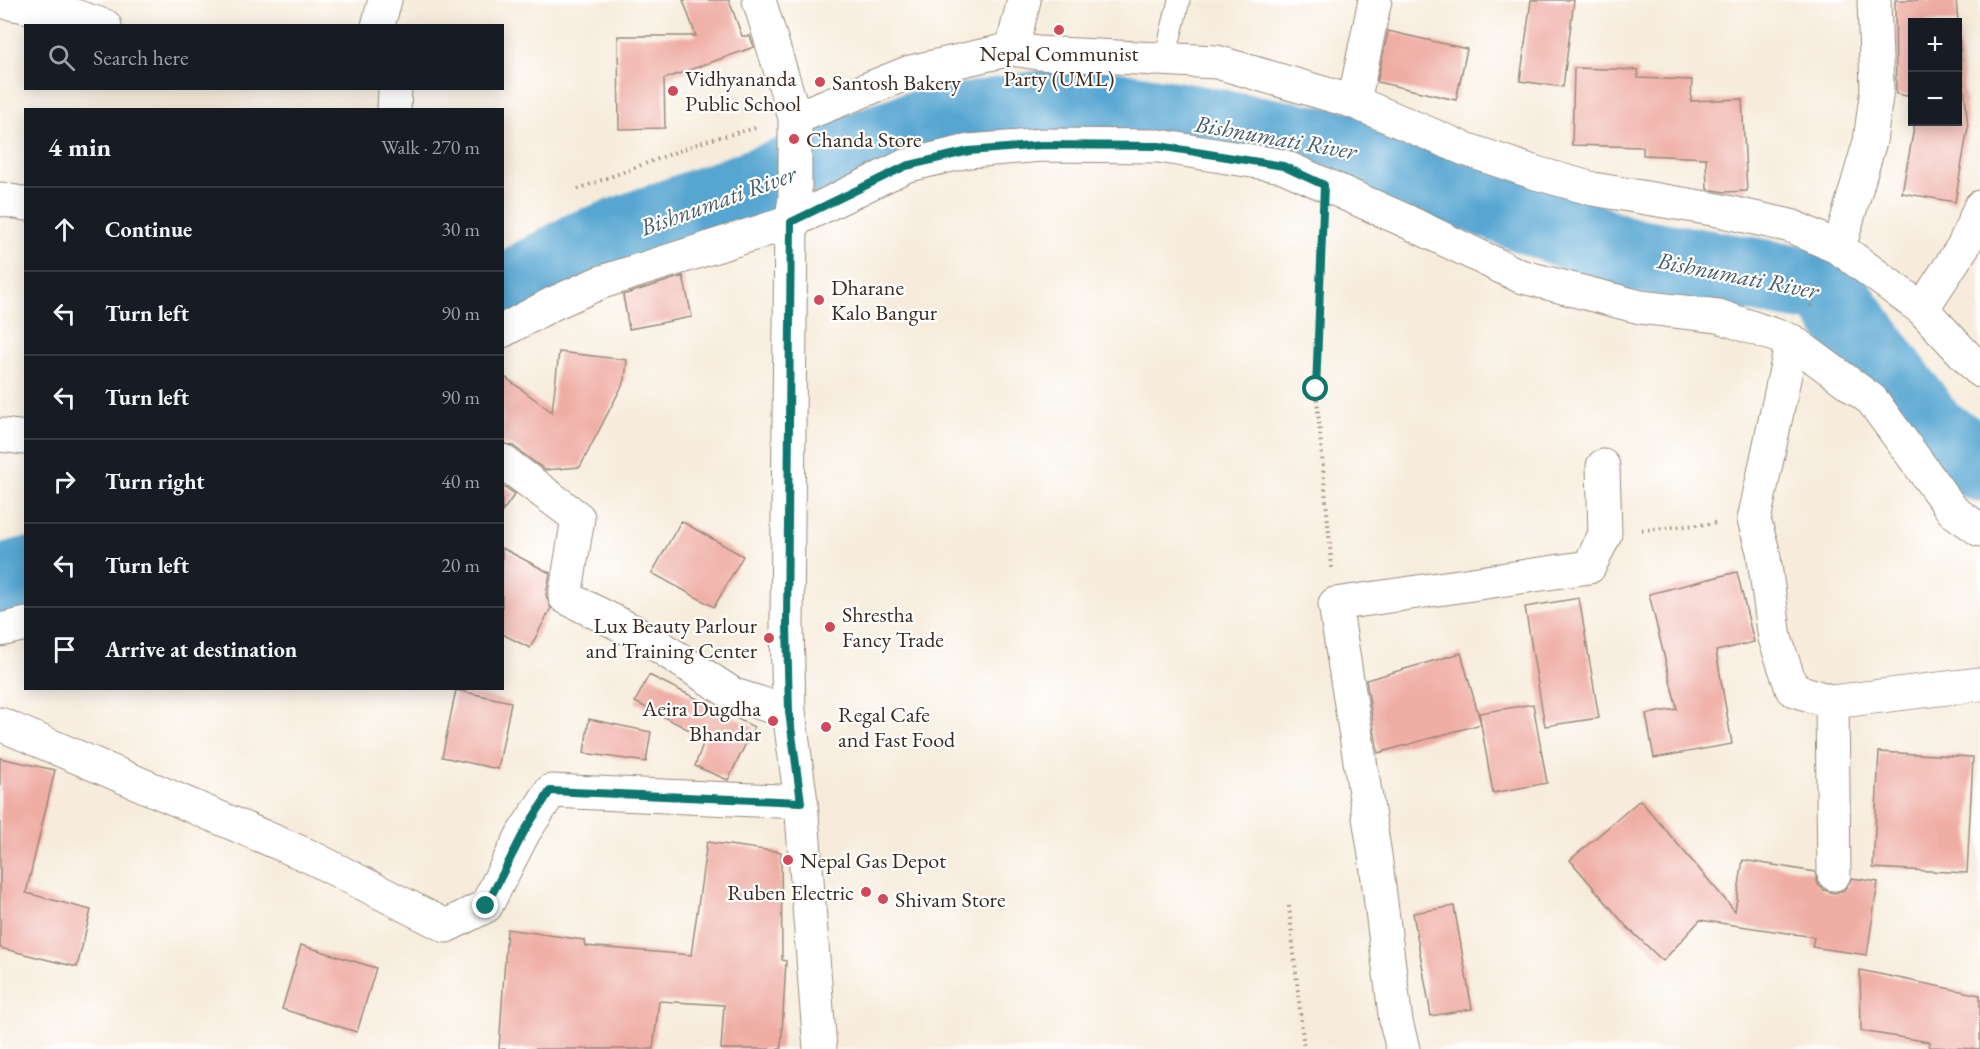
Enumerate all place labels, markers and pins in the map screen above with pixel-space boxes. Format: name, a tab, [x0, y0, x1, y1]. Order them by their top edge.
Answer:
marker: Nepal Communist Party (UML)	[1052, 23, 1066, 37]
place label: Nepal Communist Party (UML)	[980, 39, 1138, 93]
place label: Vidhyananda Public School	[685, 64, 801, 118]
place label: Santosh Bakery	[832, 68, 961, 97]
marker: Santosh Bakery	[813, 75, 827, 89]
marker: Vidhyananda Public School	[666, 84, 680, 98]
place label: Chanda Store	[806, 125, 922, 154]
marker: Chanda Store	[787, 132, 801, 146]
place label: Dharane Kalo Bangur	[831, 273, 938, 327]
marker: Dharane Kalo Bangur	[812, 293, 826, 307]
place label: Shrestha Fancy Trade	[842, 600, 944, 654]
place label: Lux Beauty Parlour and Training Center	[586, 611, 758, 665]
marker: Shrestha Fancy Trade	[823, 620, 837, 634]
marker: Lux Beauty Parlour and Training Center	[762, 631, 776, 645]
place label: Aeira Dugdha Bhandar	[641, 694, 762, 748]
place label: Regal Cafe and Fast Food	[838, 700, 956, 754]
marker: Aeira Dugdha Bhandar	[766, 714, 780, 728]
marker: Regal Cafe and Fast Food	[819, 720, 833, 734]
place label: Nepal Gas Depot	[800, 846, 946, 875]
marker: Nepal Gas Depot	[781, 853, 795, 867]
place label: Ruben Electric	[727, 878, 854, 907]
marker: Ruben Electric	[859, 885, 873, 899]
place label: Shivam Store	[895, 885, 1006, 914]
marker: Shivam Store	[876, 892, 890, 906]

